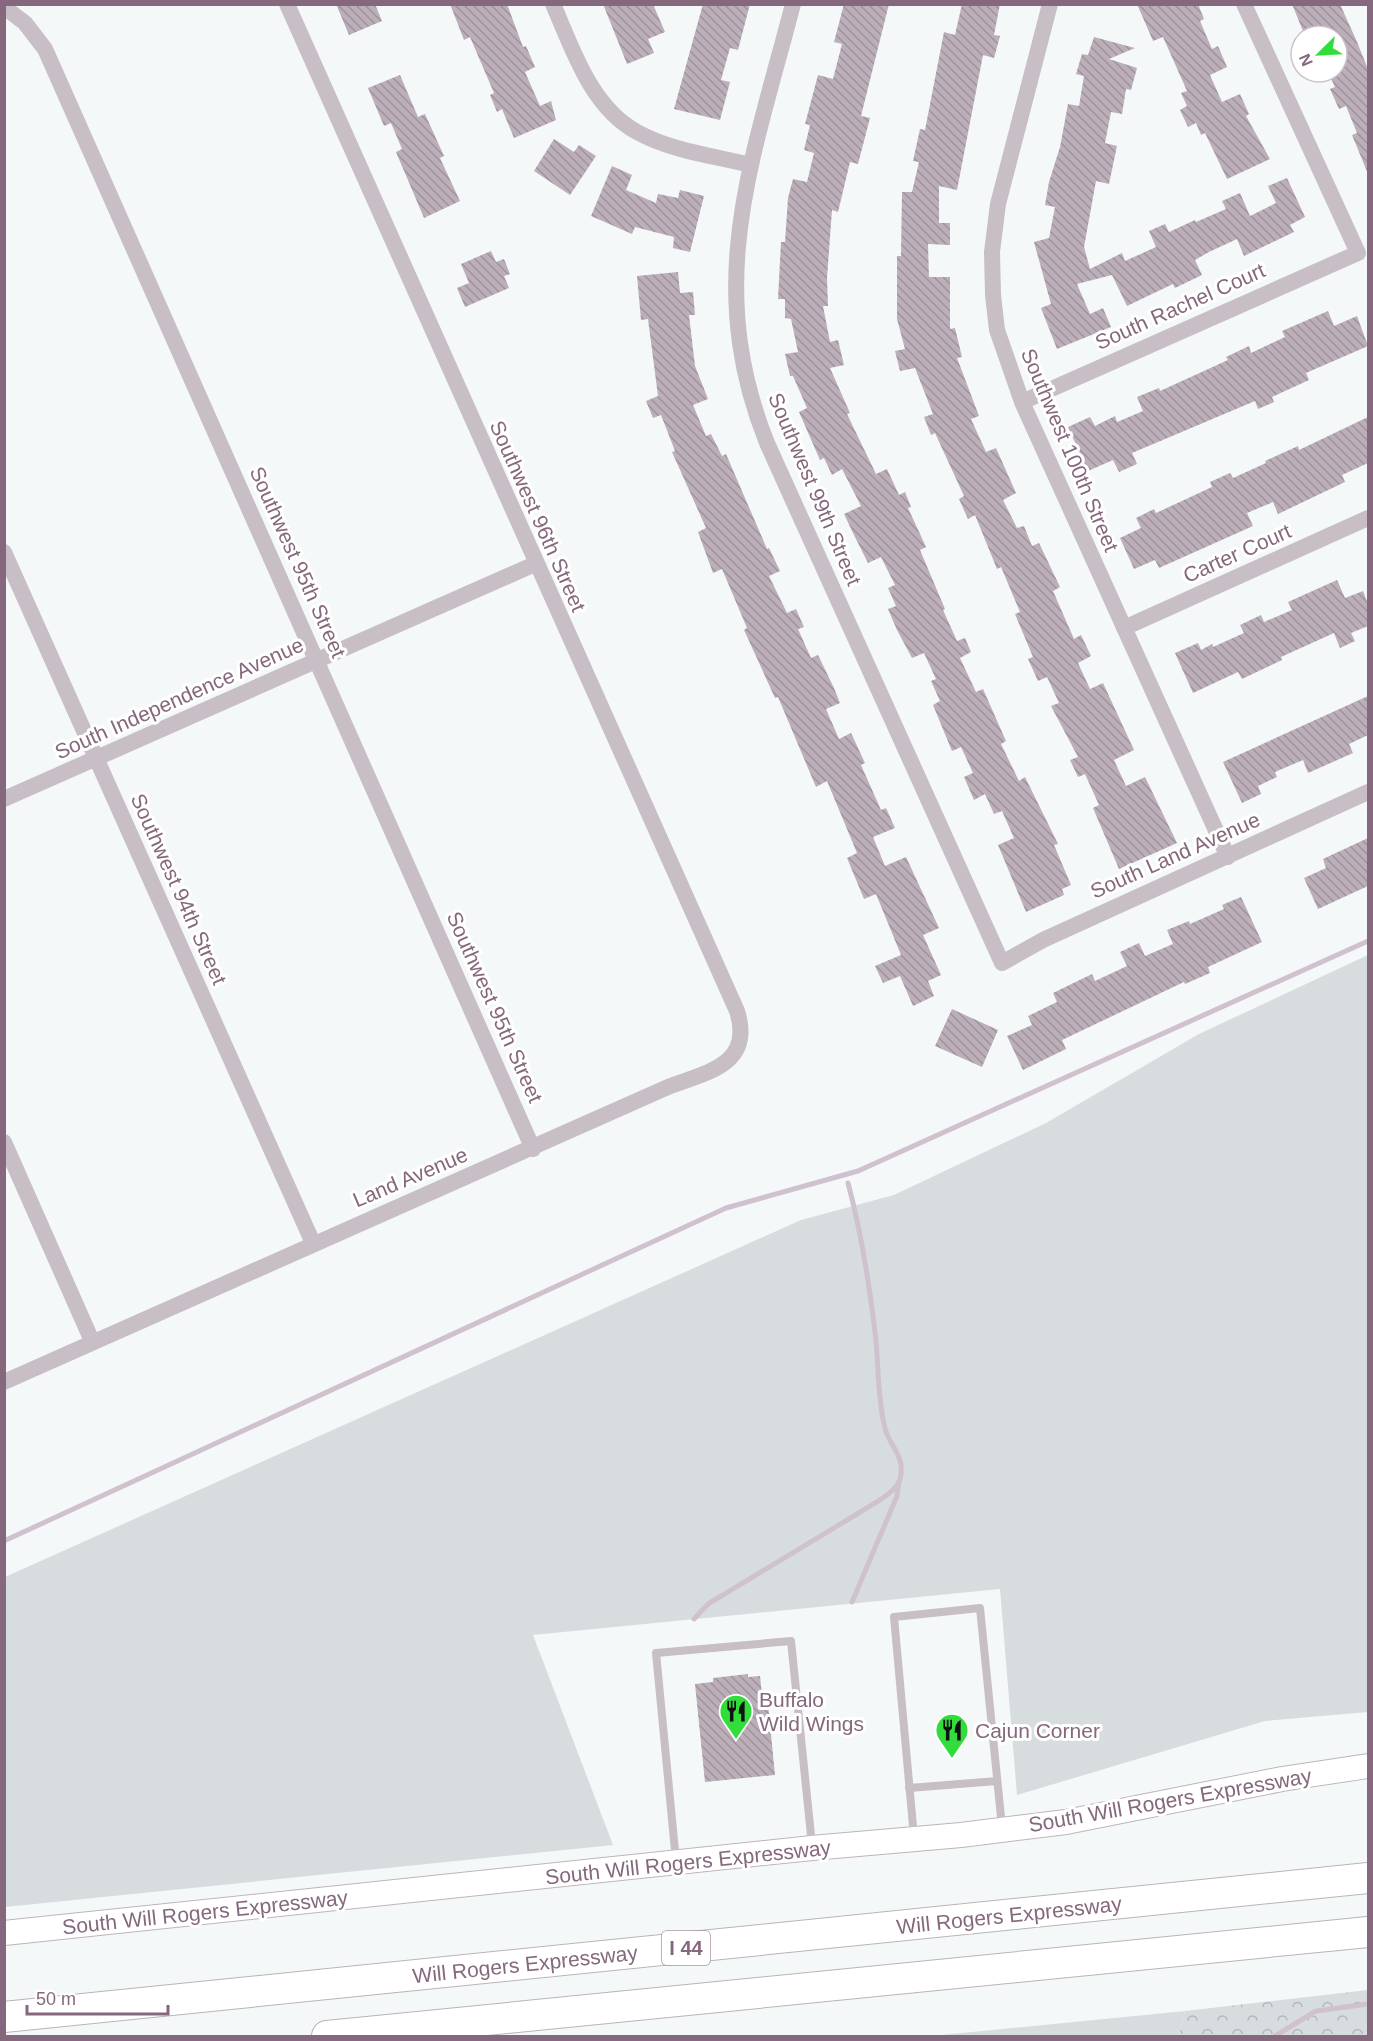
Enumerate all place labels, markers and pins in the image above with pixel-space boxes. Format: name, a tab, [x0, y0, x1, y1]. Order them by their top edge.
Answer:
place label: Buffalo Wild Wings	[759, 1688, 864, 1735]
restaurant icon: Buffalo Wild Wings	[718, 1693, 754, 1740]
restaurant icon: Cajun Corner	[934, 1712, 970, 1759]
place label: Cajun Corner	[975, 1719, 1100, 1742]

